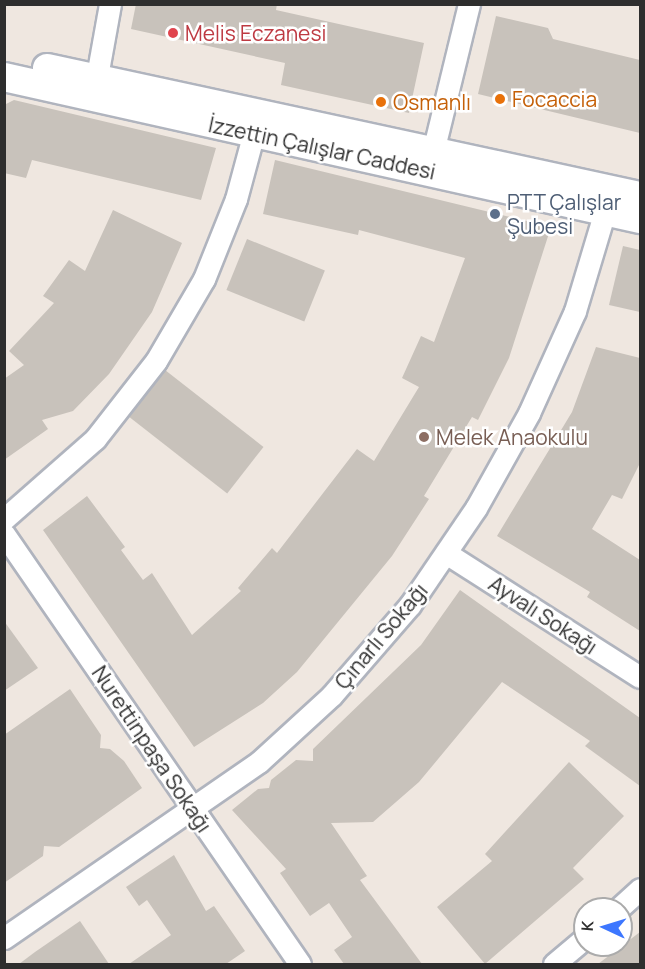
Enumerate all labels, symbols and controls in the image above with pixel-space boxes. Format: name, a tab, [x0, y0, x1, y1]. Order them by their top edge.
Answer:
place label: Melis Eczanesi	[185, 20, 326, 46]
marker: Melis Eczanesi	[166, 26, 180, 40]
place label: Focaccia	[512, 86, 597, 112]
place label: Osmanlı	[393, 89, 471, 115]
marker: Focaccia	[493, 92, 507, 106]
marker: Osmanlı	[374, 95, 388, 109]
street label: İzzettin Çalışlar Caddesi	[206, 112, 438, 184]
place label: PTT Çalışlar Şubesi	[507, 189, 622, 239]
marker: PTT Çalışlar Şubesi	[488, 207, 502, 221]
place label: Melek Anaokulu	[436, 424, 588, 450]
marker: Melek Anaokulu	[417, 430, 431, 444]
street label: Ayvalı Sokağı	[484, 571, 602, 659]
street label: Çınarlı Sokağı	[329, 578, 433, 694]
street label: Nurettinpaşa Sokağı	[87, 661, 217, 837]
north arrow	[573, 897, 633, 957]
text: K	[576, 920, 598, 932]

